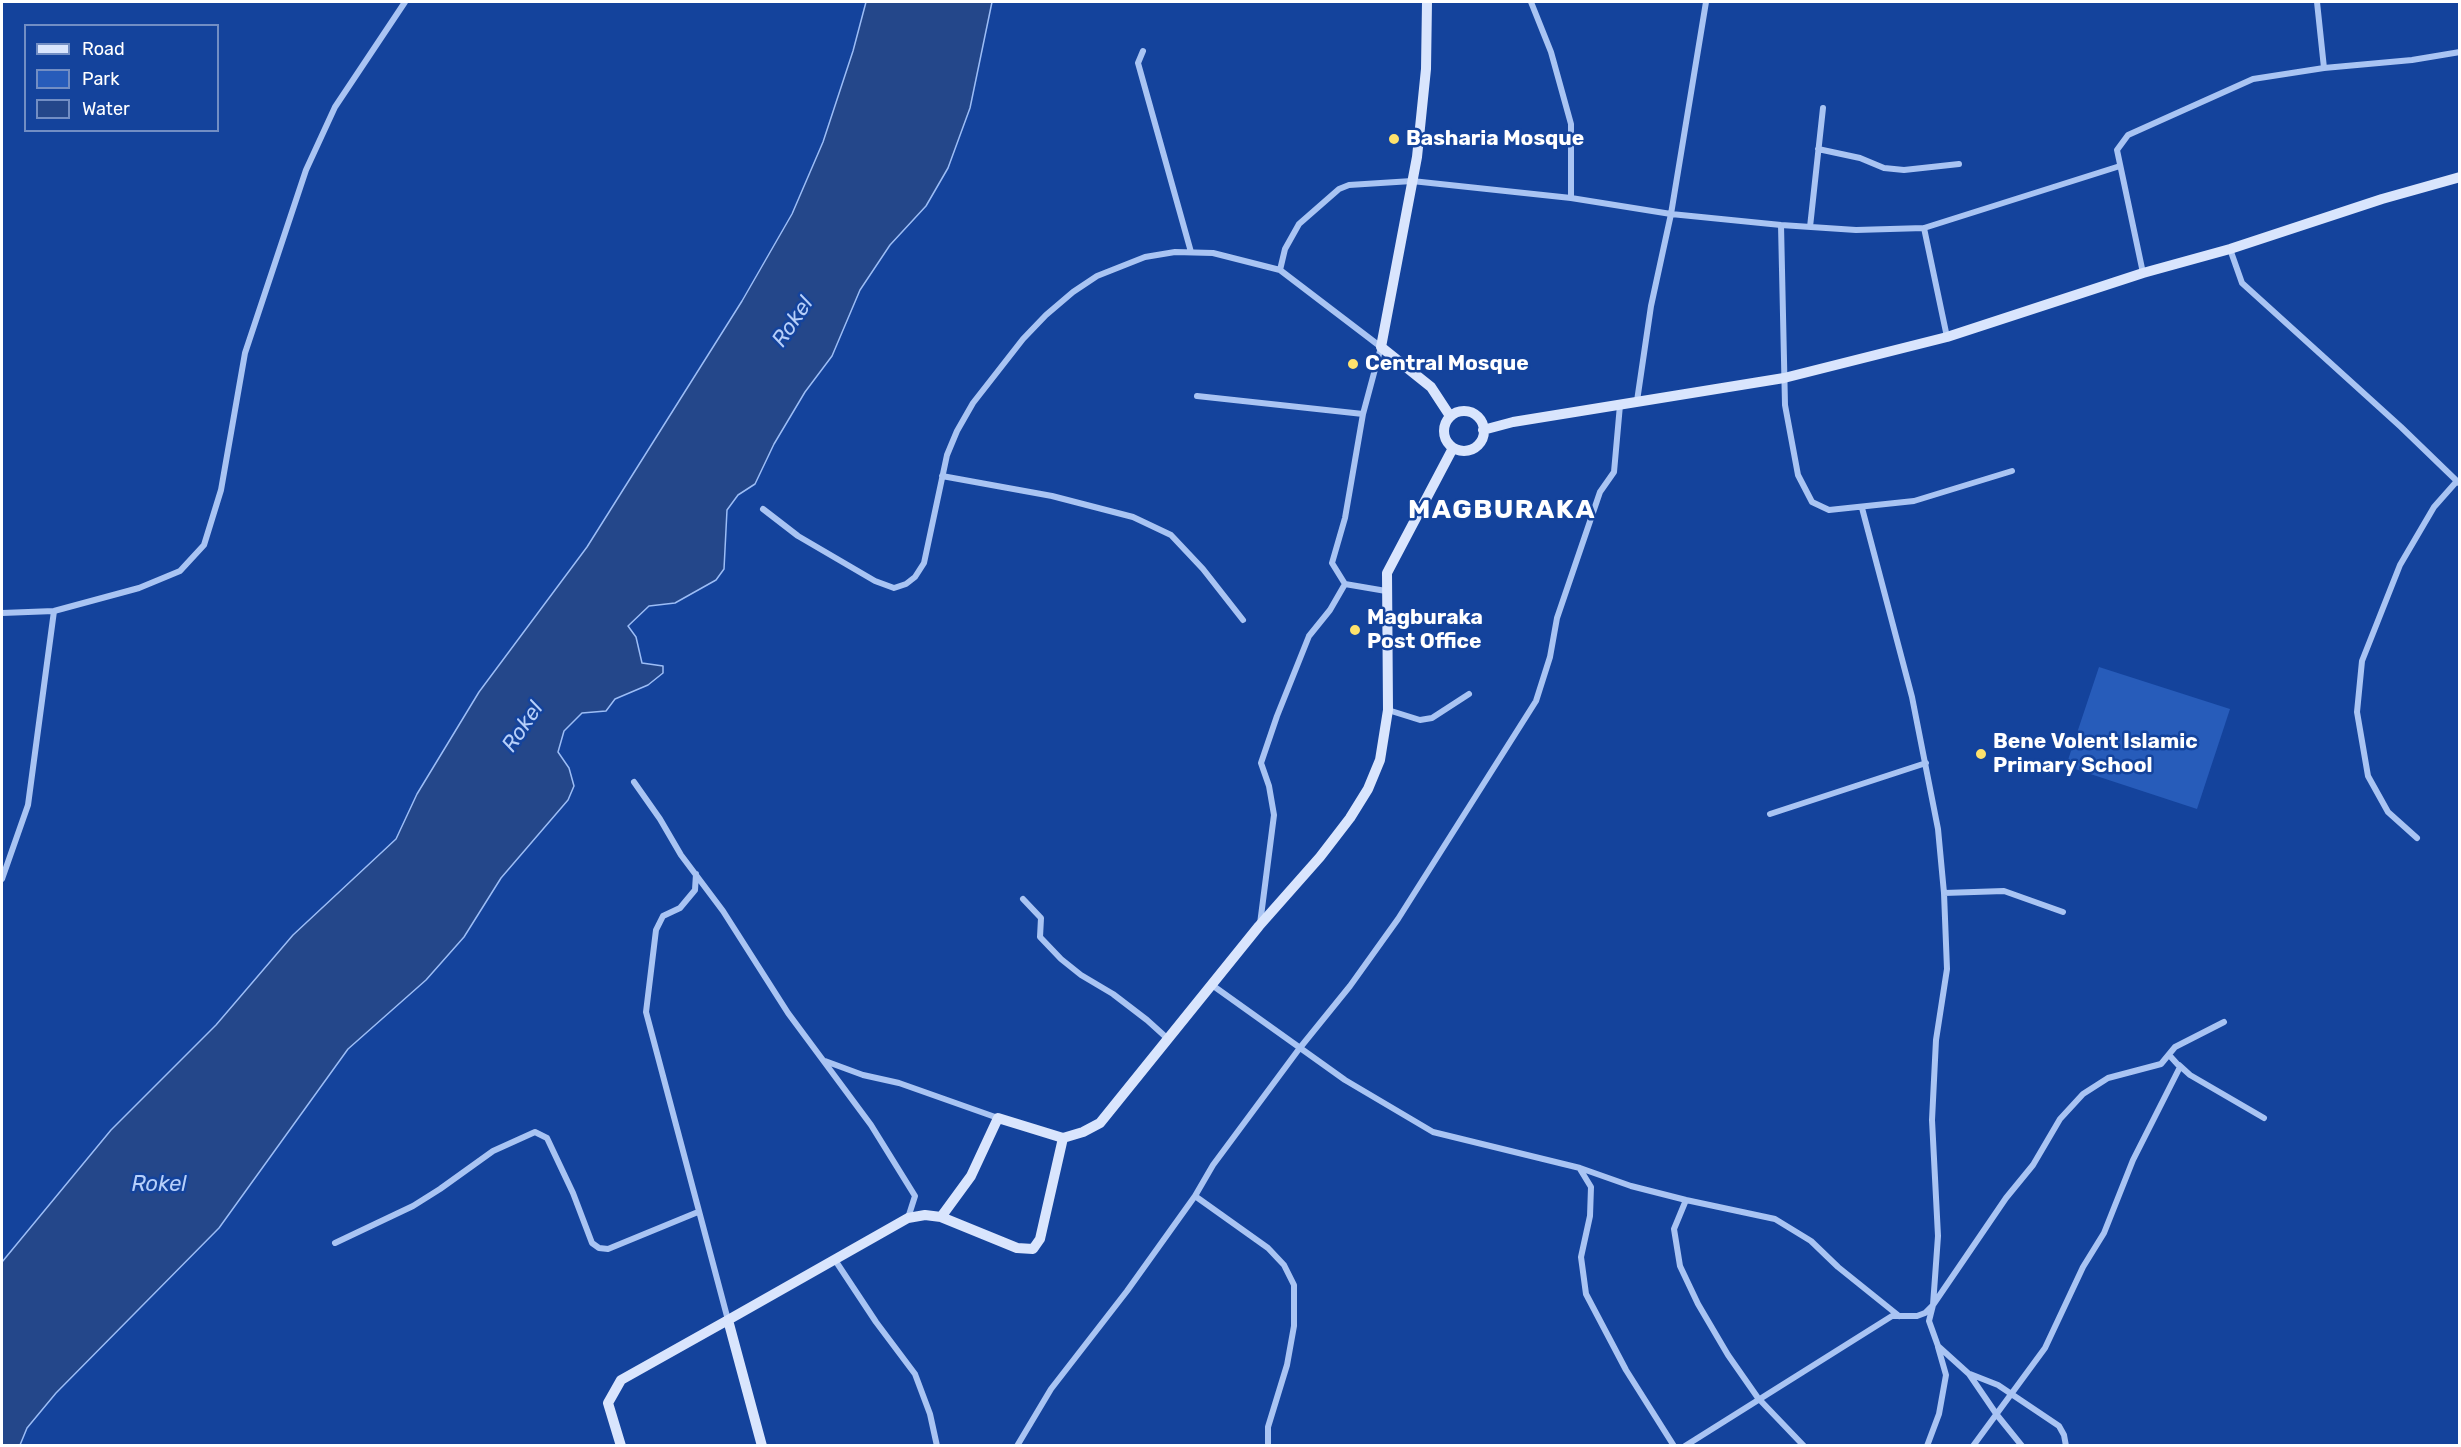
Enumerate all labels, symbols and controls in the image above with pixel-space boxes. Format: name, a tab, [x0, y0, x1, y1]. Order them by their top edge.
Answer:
legend	[24, 24, 219, 132]
text: Road	[82, 38, 125, 60]
text: Park	[82, 68, 119, 90]
text: Water	[82, 98, 130, 120]
place label: Basharia Mosque	[1406, 126, 1584, 152]
marker: Basharia Mosque	[1387, 132, 1401, 146]
water label: Rokel	[767, 292, 819, 352]
place label: Central Mosque	[1365, 351, 1529, 377]
marker: Central Mosque	[1346, 357, 1360, 371]
district label: MAGBURAKA	[1408, 494, 1596, 526]
place label: Magburaka Post Office	[1367, 605, 1483, 655]
marker: Magburaka Post Office	[1348, 623, 1362, 637]
water label: Rokel	[497, 697, 549, 757]
place label: Bene Volent Islamic Primary School	[1993, 729, 2198, 779]
marker: Bene Volent Islamic Primary School	[1974, 747, 1988, 761]
water label: Rokel	[131, 1172, 187, 1198]

